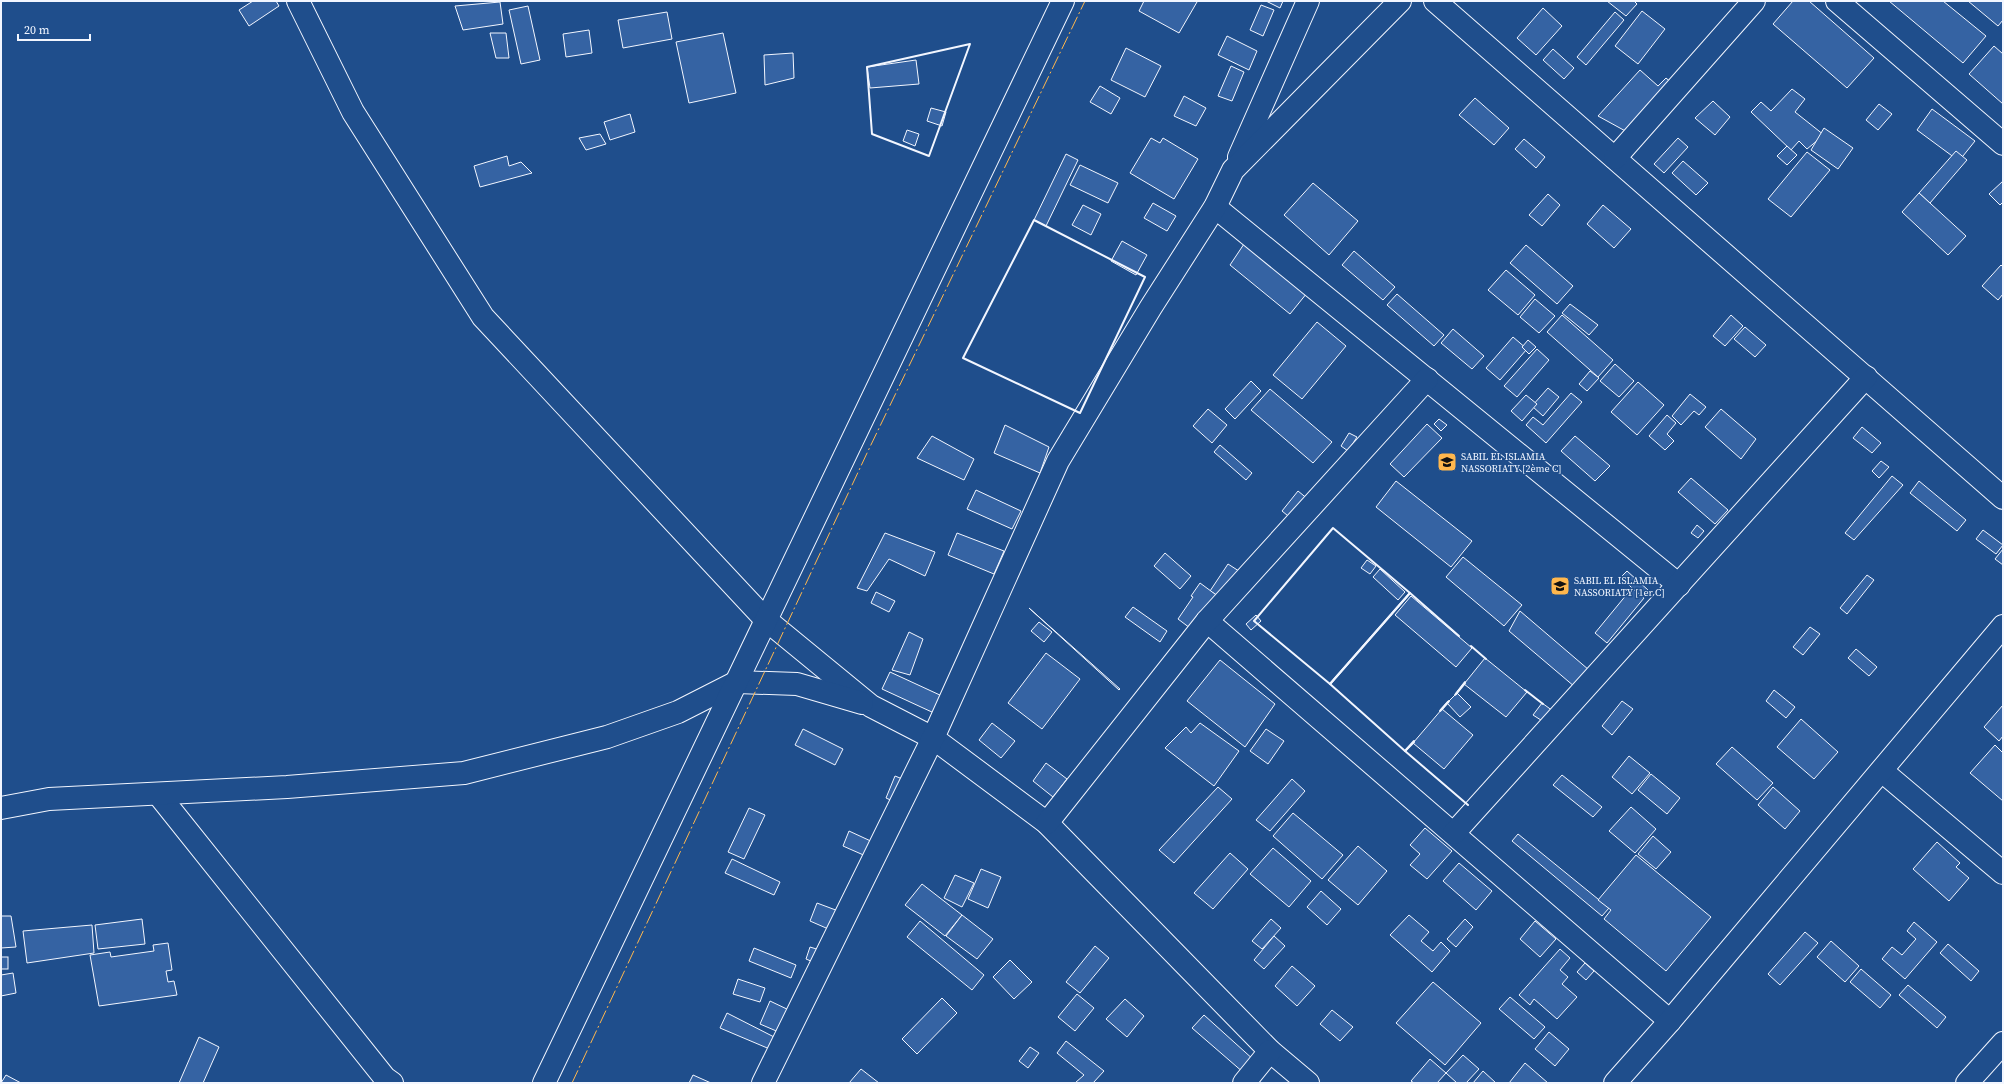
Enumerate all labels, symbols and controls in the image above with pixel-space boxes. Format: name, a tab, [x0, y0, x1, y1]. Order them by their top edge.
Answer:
scale bar	[18, 16, 90, 42]
text: 20 m	[24, 22, 50, 38]
place label: SABIL EL ISLAMIA NASSORIATY [2ème C]	[1461, 450, 1561, 475]
school or university icon: SABIL EL ISLAMIA NASSORIATY [2ème C]	[1436, 451, 1458, 473]
place label: SABIL EL ISLAMIA NASSORIATY [1er C]	[1574, 574, 1665, 599]
school or university icon: SABIL EL ISLAMIA NASSORIATY [1er C]	[1549, 575, 1571, 597]

